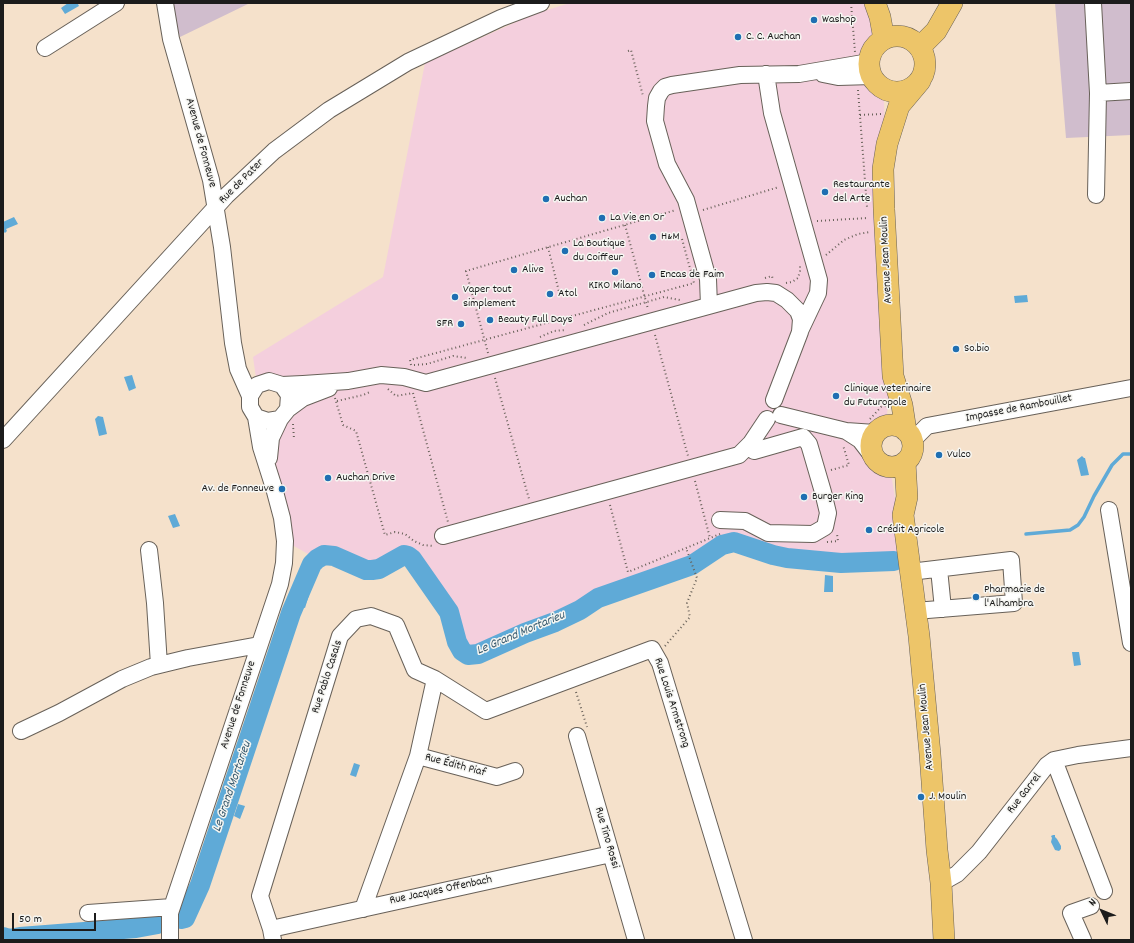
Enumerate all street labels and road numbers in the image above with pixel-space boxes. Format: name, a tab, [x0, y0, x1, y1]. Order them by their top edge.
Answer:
street label: Avenue de Fonneuve	[181, 97, 219, 189]
street label: Rue de Pater	[216, 156, 268, 208]
street label: Avenue Jean Moulin	[878, 216, 896, 304]
street label: Impasse de Rambouillet	[965, 392, 1073, 426]
street label: Rue Pablo Casals	[309, 638, 347, 716]
street label: Rue Louis Armstrong	[650, 656, 692, 750]
street label: Avenue de Fonneuve	[218, 659, 260, 751]
street label: Avenue Jean Moulin	[916, 683, 938, 771]
street label: Rue Édith Piaf	[423, 751, 487, 781]
street label: Rue Garrel	[1005, 771, 1045, 817]
street label: Rue Tino Rossi	[590, 806, 622, 870]
street label: Rue Jacques Offenbach	[388, 873, 494, 909]

